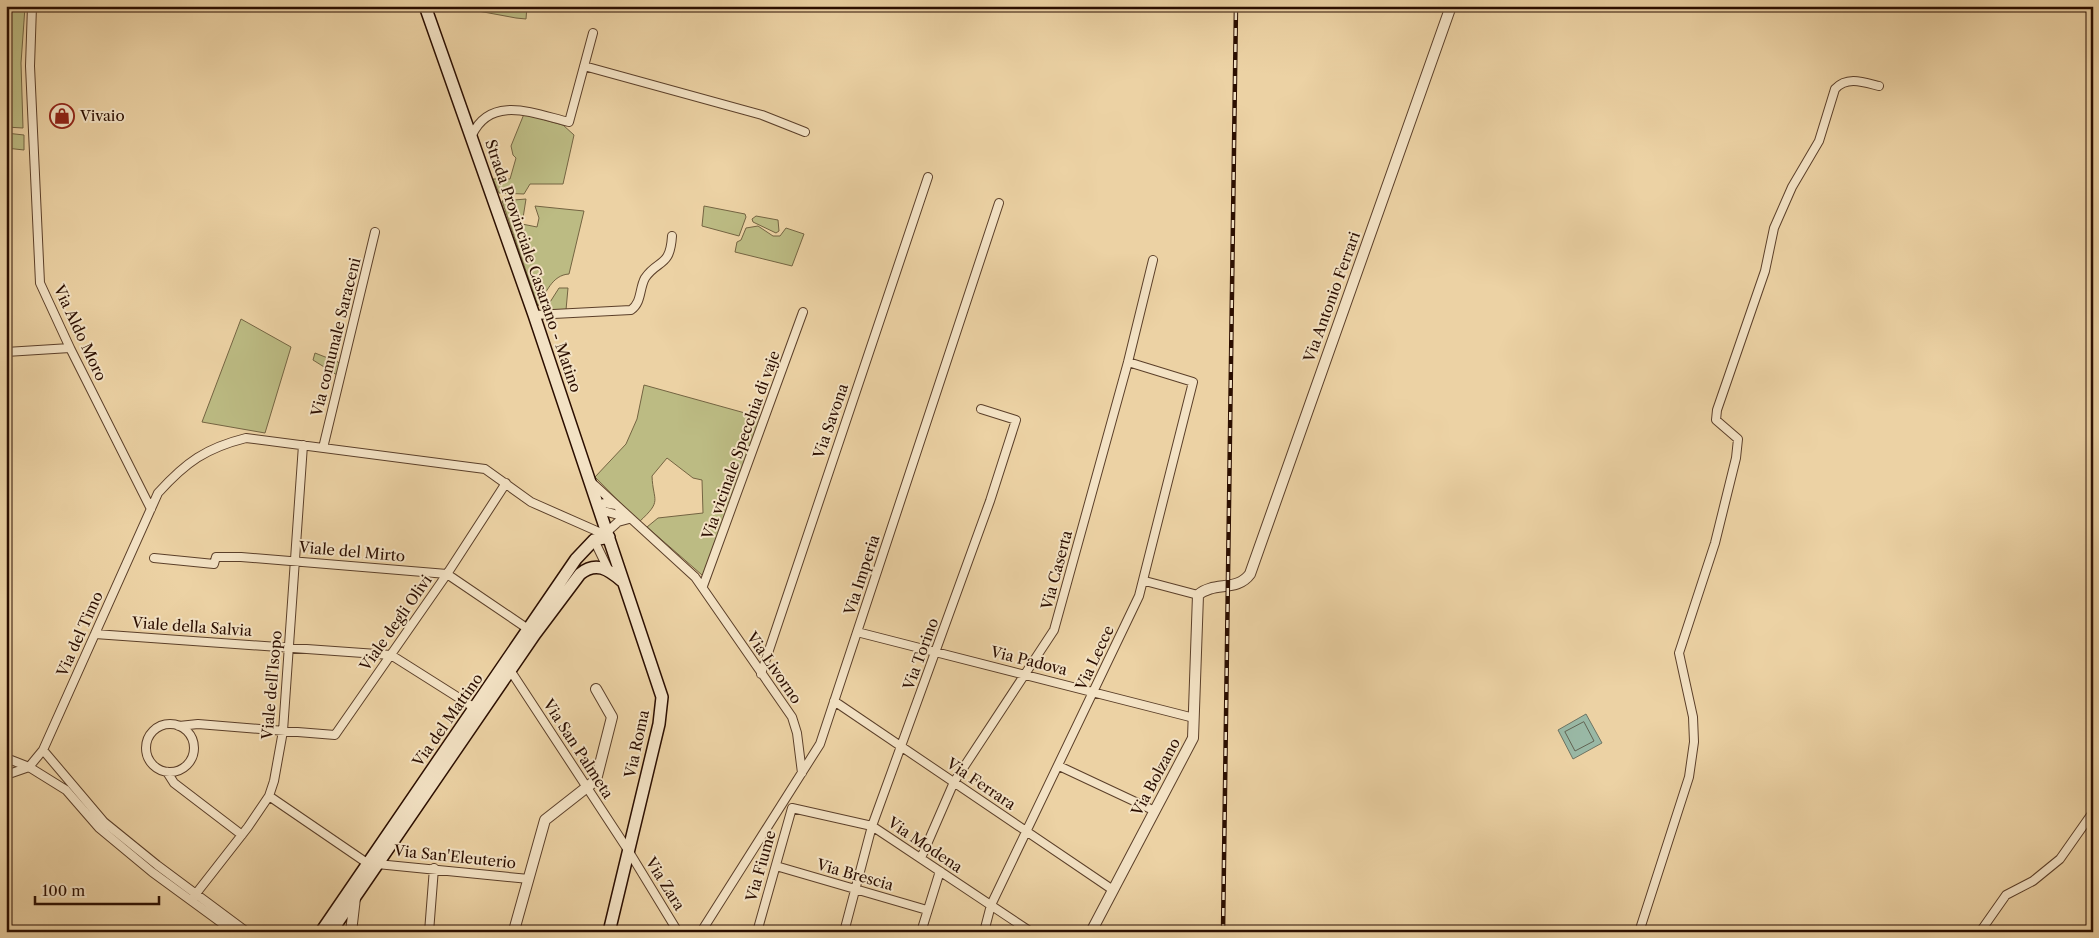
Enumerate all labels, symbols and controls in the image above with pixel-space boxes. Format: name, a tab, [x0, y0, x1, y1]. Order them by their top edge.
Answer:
shop icon: Vivaio	[49, 103, 75, 129]
place label: Vivaio	[79, 106, 125, 125]
street label: Strada Provinciale Casarano - Matino	[481, 137, 586, 395]
street label: Via Antonio Ferrari	[1299, 229, 1364, 366]
street label: Via comunale Saraceni	[306, 255, 365, 419]
street label: Via Aldo Moro	[50, 281, 111, 384]
street label: Via vicinale Specchia di vaje	[697, 348, 784, 543]
street label: Via Savona	[809, 381, 852, 462]
street label: Via Caserta	[1037, 528, 1076, 612]
street label: Via Imperia	[839, 532, 883, 618]
street label: Viale del Mirto	[297, 537, 406, 566]
street label: Viale degli Olivi	[355, 571, 436, 675]
street label: Via del Timo	[52, 588, 107, 680]
street label: Viale della Salvia	[130, 613, 253, 640]
street label: Via Torino	[898, 615, 942, 693]
street label: Via Lecce	[1071, 622, 1118, 694]
street label: Via Livorno	[742, 627, 806, 707]
street label: Viale dell'Isopo	[257, 630, 286, 741]
street label: Via Padova	[988, 642, 1069, 679]
street label: Via del Mattino	[408, 669, 487, 771]
street label: Via San Palmeta	[539, 695, 618, 802]
street label: Via Roma	[620, 708, 653, 781]
street label: Via Bolzano	[1127, 735, 1184, 820]
street label: Via Ferrara	[942, 753, 1020, 814]
street label: Via Modena	[884, 812, 966, 877]
street label: Via Fiume	[741, 828, 780, 905]
street label: Via San'Eleuterio	[392, 841, 517, 872]
street label: Via Zara	[641, 853, 689, 914]
street label: Via Brescia	[814, 854, 896, 895]
scale bar	[35, 873, 159, 905]
text: 100 m	[42, 881, 85, 900]

